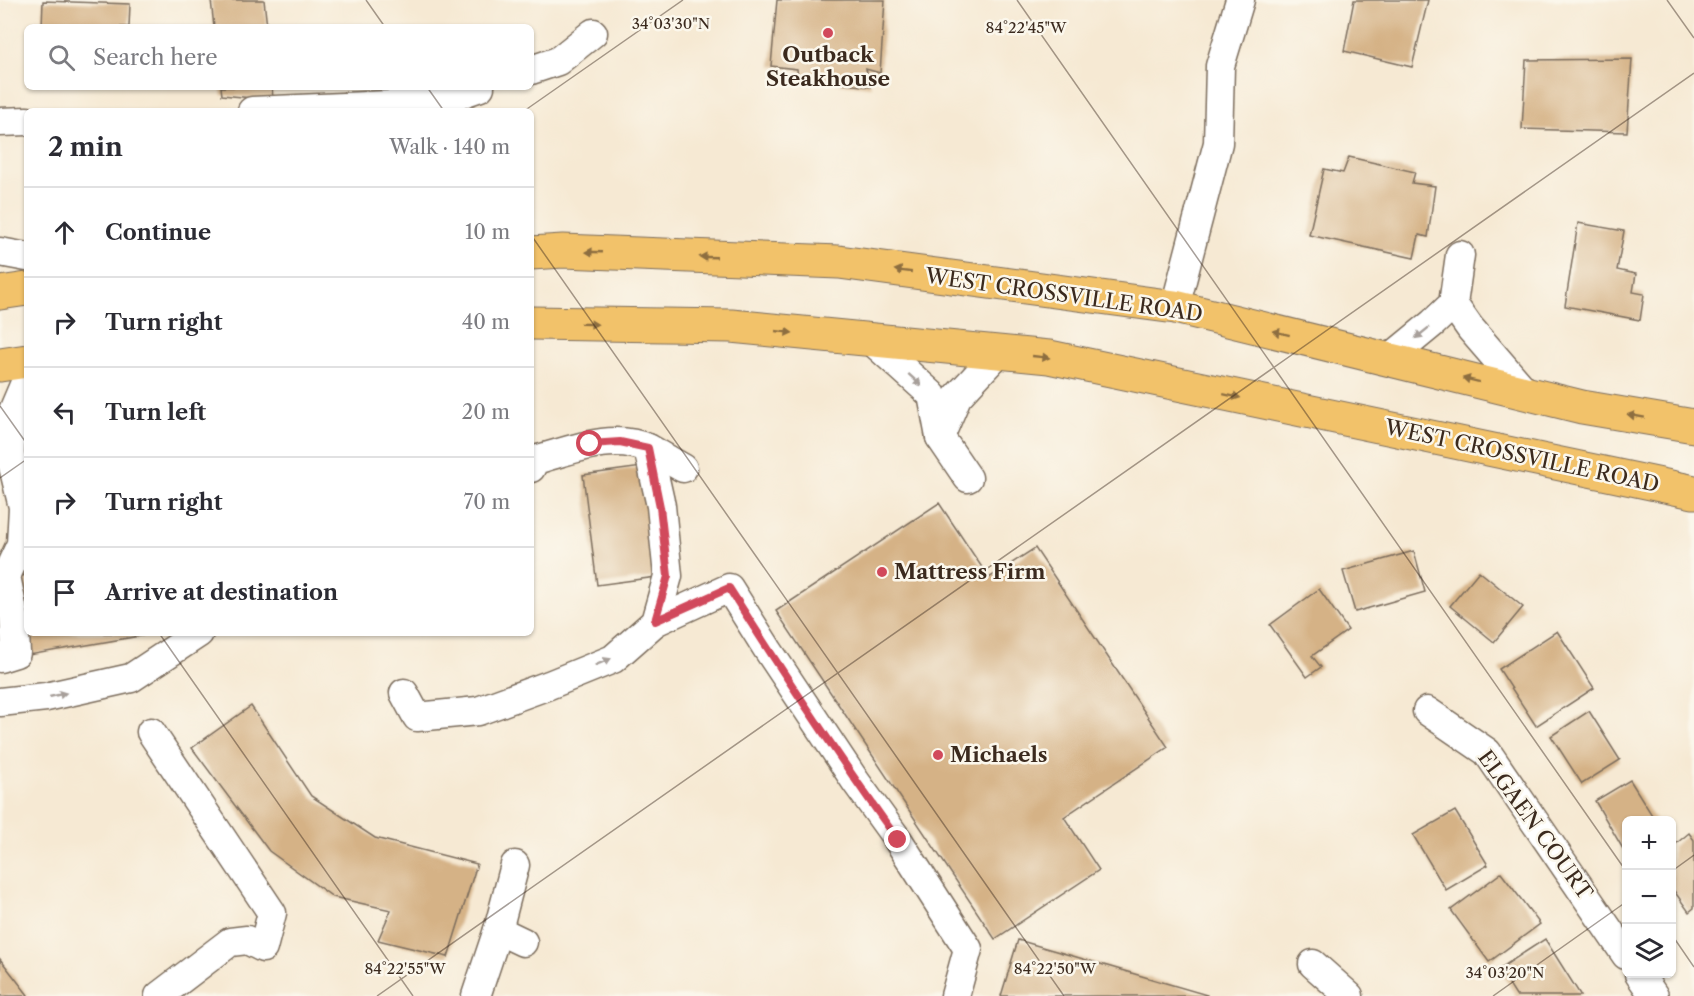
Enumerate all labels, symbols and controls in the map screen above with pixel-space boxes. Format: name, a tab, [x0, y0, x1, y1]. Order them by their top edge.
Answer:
text: 34°03'30"N	[632, 14, 710, 33]
text: 84°22'45"W	[986, 18, 1067, 37]
search box	[24, 24, 534, 90]
marker: Outback Steakhouse	[821, 26, 835, 40]
icon: search	[45, 41, 78, 74]
place label: Outback Steakhouse	[766, 42, 890, 91]
text: Search here	[93, 44, 218, 71]
text: 2 min	[48, 131, 123, 163]
text: Walk · 140 m	[389, 135, 510, 159]
icon: ahead	[48, 216, 81, 249]
text: Continue	[105, 219, 211, 246]
text: 10 m	[465, 220, 510, 244]
one-way arrow	[584, 248, 603, 257]
one-way arrow	[698, 252, 717, 261]
street label: WEST CROSSVILLE ROAD	[923, 263, 1204, 326]
one-way arrow	[893, 266, 912, 275]
icon: right	[48, 306, 81, 339]
text: Turn right	[105, 309, 223, 336]
text: 40 m	[462, 310, 510, 334]
one-way arrow	[580, 319, 599, 329]
one-way arrow	[1414, 326, 1430, 339]
one-way arrow	[775, 327, 794, 337]
one-way arrow	[1272, 328, 1290, 338]
one-way arrow	[1032, 352, 1051, 362]
one-way arrow	[908, 372, 922, 386]
one-way arrow	[1461, 374, 1480, 384]
one-way arrow	[1223, 392, 1242, 401]
icon: left	[48, 396, 81, 429]
text: Turn left	[105, 399, 206, 426]
text: 20 m	[462, 400, 510, 424]
one-way arrow	[1627, 412, 1646, 421]
street label: WEST CROSSVILLE ROAD	[1382, 414, 1662, 497]
route start	[576, 430, 602, 456]
icon: right	[48, 486, 81, 519]
text: Turn right	[105, 489, 223, 516]
text: 70 m	[464, 490, 510, 514]
place label: Mattress Firm	[894, 559, 1045, 584]
marker: Mattress Firm	[875, 565, 889, 579]
icon: arrive	[48, 576, 81, 609]
text: Arrive at destination	[105, 579, 338, 606]
one-way arrow	[595, 658, 612, 667]
one-way arrow	[49, 690, 68, 699]
place label: Michaels	[950, 742, 1048, 767]
street label: ELGAEN COURT	[1473, 745, 1598, 904]
marker: Michaels	[931, 748, 945, 762]
map controls	[1622, 816, 1676, 978]
button: +	[1622, 816, 1676, 870]
route end	[884, 826, 910, 852]
button: −	[1622, 870, 1676, 924]
button: layers	[1622, 924, 1676, 978]
text: 84°22'55"W	[364, 959, 446, 978]
text: 84°22'50"W	[1014, 959, 1097, 978]
text: 34°03'20"N	[1466, 963, 1544, 982]

